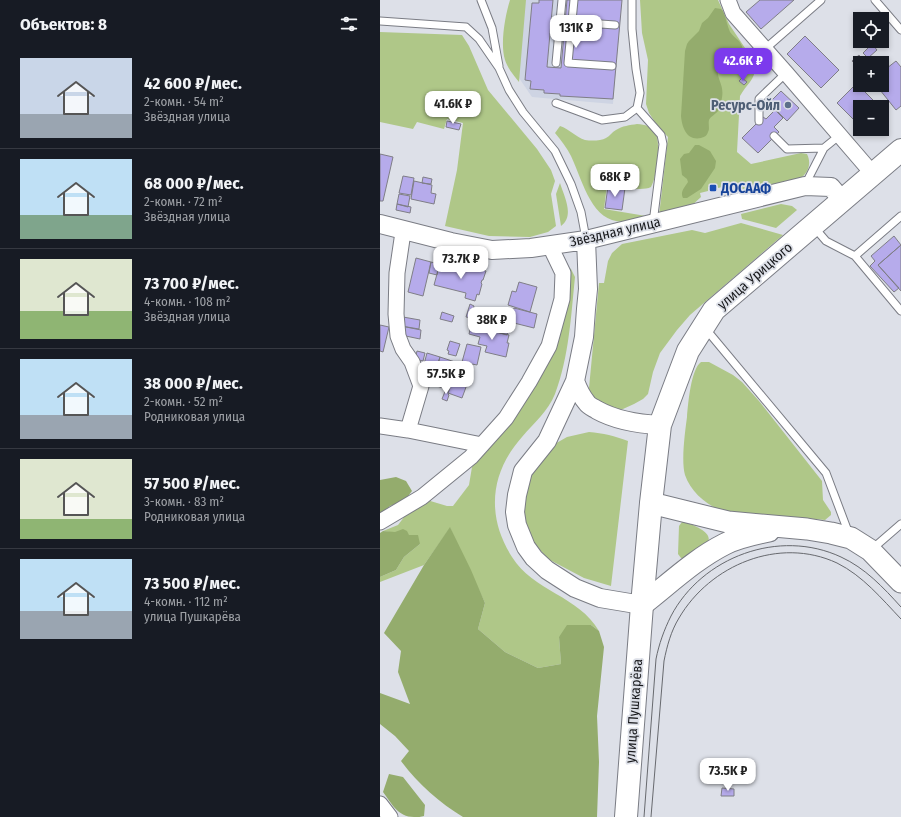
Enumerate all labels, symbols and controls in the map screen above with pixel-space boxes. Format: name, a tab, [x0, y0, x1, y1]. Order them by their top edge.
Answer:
map controls	[853, 12, 889, 136]
button: locate	[853, 12, 889, 48]
icon: filters	[338, 13, 360, 35]
text: Объектов: 8	[20, 14, 107, 35]
pin: 131K ₽	[543, 15, 609, 49]
text: 131K ₽	[559, 20, 593, 35]
pin: 42.6K ₽	[706, 48, 780, 82]
text: 42.6K ₽	[723, 53, 763, 68]
button: +	[853, 56, 889, 92]
text: 42 600 ₽/мес.	[144, 73, 242, 94]
icon: home	[52, 74, 100, 122]
pin: 41.6K ₽	[416, 91, 490, 125]
text: 2-комн. · 54 m²	[144, 94, 224, 109]
text: 41.6K ₽	[434, 96, 472, 111]
place label: Ресурс-Ойл	[711, 97, 780, 114]
marker: Ресурс-Ойл	[783, 100, 793, 110]
button: −	[853, 100, 889, 136]
text: Звёздная улица	[144, 109, 230, 124]
pin: 68K ₽	[587, 164, 643, 198]
text: 68K ₽	[600, 169, 630, 184]
text: 68 000 ₽/мес.	[144, 173, 244, 194]
icon: home	[52, 175, 100, 223]
place label: ДОСААФ	[720, 180, 771, 197]
marker: ДОСААФ	[708, 183, 718, 193]
text: 2-комн. · 72 m²	[144, 194, 222, 209]
text: Звёздная улица	[144, 209, 230, 224]
street label: Звёздная улица	[568, 213, 662, 251]
street label: улица Урицкого	[714, 239, 796, 313]
pin: 73.7K ₽	[424, 246, 498, 280]
text: 73.7K ₽	[442, 251, 480, 266]
text: 73 700 ₽/мес.	[144, 273, 239, 294]
icon: home	[52, 275, 100, 323]
text: 4-комн. · 108 m²	[144, 294, 230, 309]
pin: 38K ₽	[464, 307, 520, 341]
text: Звёздная улица	[144, 309, 230, 324]
text: 38K ₽	[477, 312, 507, 327]
pin: 57.5K ₽	[409, 361, 483, 395]
text: 57.5K ₽	[427, 366, 465, 381]
text: 38 000 ₽/мес.	[144, 373, 243, 394]
icon: home	[52, 375, 100, 423]
text: 2-комн. · 52 m²	[144, 394, 223, 409]
text: Родниковая улица	[144, 409, 245, 424]
text: 57 500 ₽/мес.	[144, 473, 240, 494]
icon: home	[52, 475, 100, 523]
text: 3-комн. · 83 m²	[144, 494, 224, 509]
text: Родниковая улица	[144, 509, 245, 524]
text: 73 500 ₽/мес.	[144, 573, 240, 594]
icon: home	[52, 575, 100, 623]
text: 4-комн. · 112 m²	[144, 594, 228, 609]
text: улица Пушкарёва	[144, 609, 241, 624]
street label: улица Пушкарёва	[622, 658, 646, 764]
pin: 73.5K ₽	[691, 758, 765, 792]
text: 73.5K ₽	[709, 763, 747, 778]

